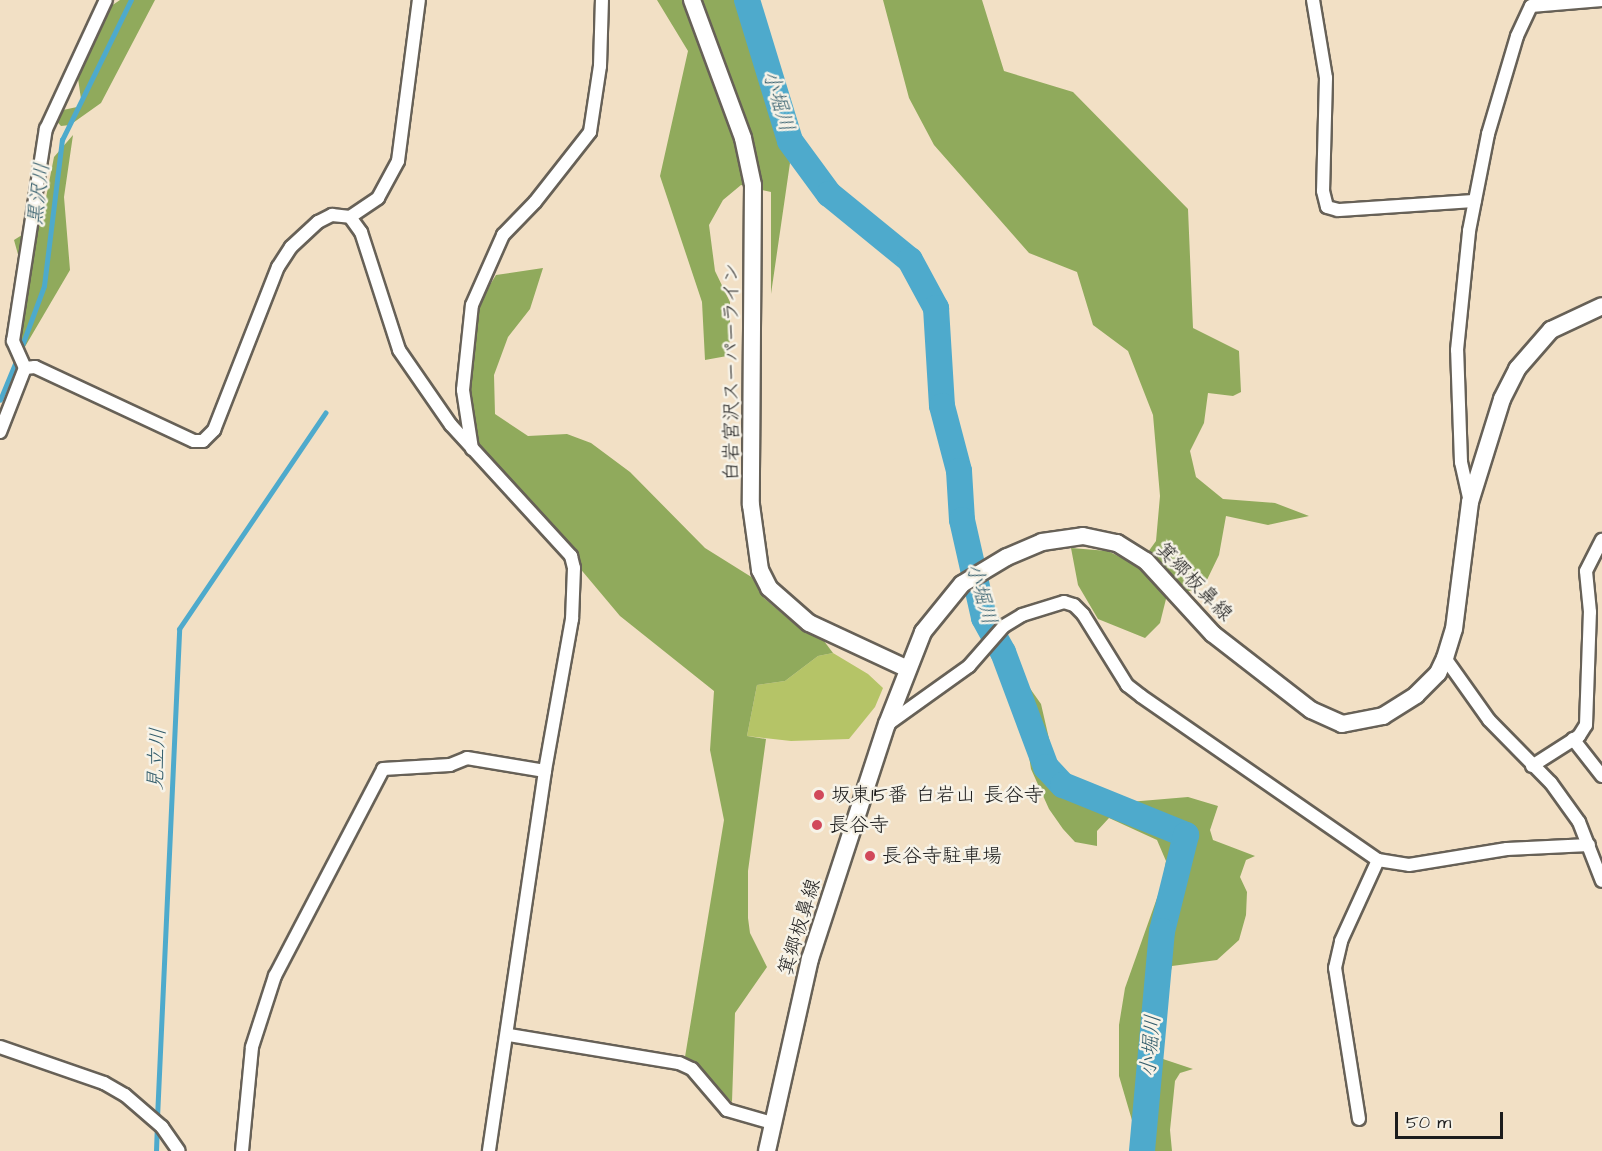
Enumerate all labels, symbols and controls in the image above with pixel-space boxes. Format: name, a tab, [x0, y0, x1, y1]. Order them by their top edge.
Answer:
water label: 小堀川	[757, 67, 799, 135]
water label: 黒沢川	[23, 161, 55, 227]
street label: 白岩宮沢スーパーライン	[720, 262, 744, 482]
street label: 箕郷板鼻線	[1151, 538, 1237, 626]
water label: 小堀川	[960, 560, 1002, 628]
water label: 見立川	[143, 727, 171, 791]
place label: 坂東15番 白岩山 長谷寺	[831, 783, 1044, 807]
marker: 坂東15番 白岩山 長谷寺	[812, 788, 826, 802]
place label: 長谷寺	[829, 813, 889, 837]
marker: 長谷寺	[810, 818, 824, 832]
place label: 長谷寺駐車場	[882, 844, 1002, 868]
marker: 長谷寺駐車場	[863, 849, 877, 863]
street label: 箕郷板鼻線	[774, 876, 826, 978]
water label: 小堀川	[1136, 1014, 1166, 1078]
scale bar	[1398, 1100, 1506, 1138]
text: 50 m	[1406, 1110, 1451, 1135]

